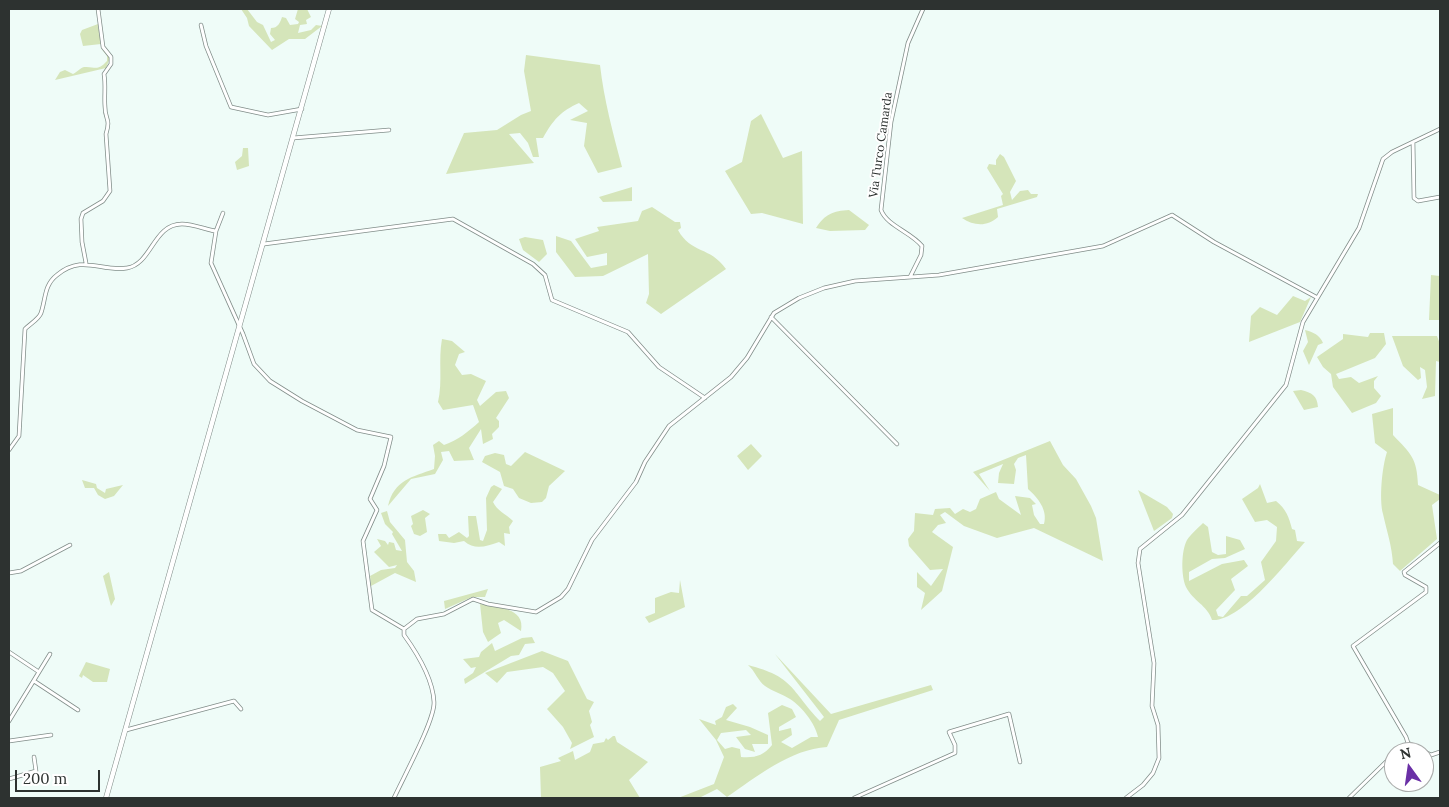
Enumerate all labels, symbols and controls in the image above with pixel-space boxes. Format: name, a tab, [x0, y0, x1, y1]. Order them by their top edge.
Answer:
street label: Via Turco Camarda	[866, 91, 896, 199]
north arrow	[1384, 742, 1434, 792]
text: N	[1398, 743, 1413, 763]
scale bar	[18, 760, 102, 792]
text: 200 m	[23, 769, 67, 788]

